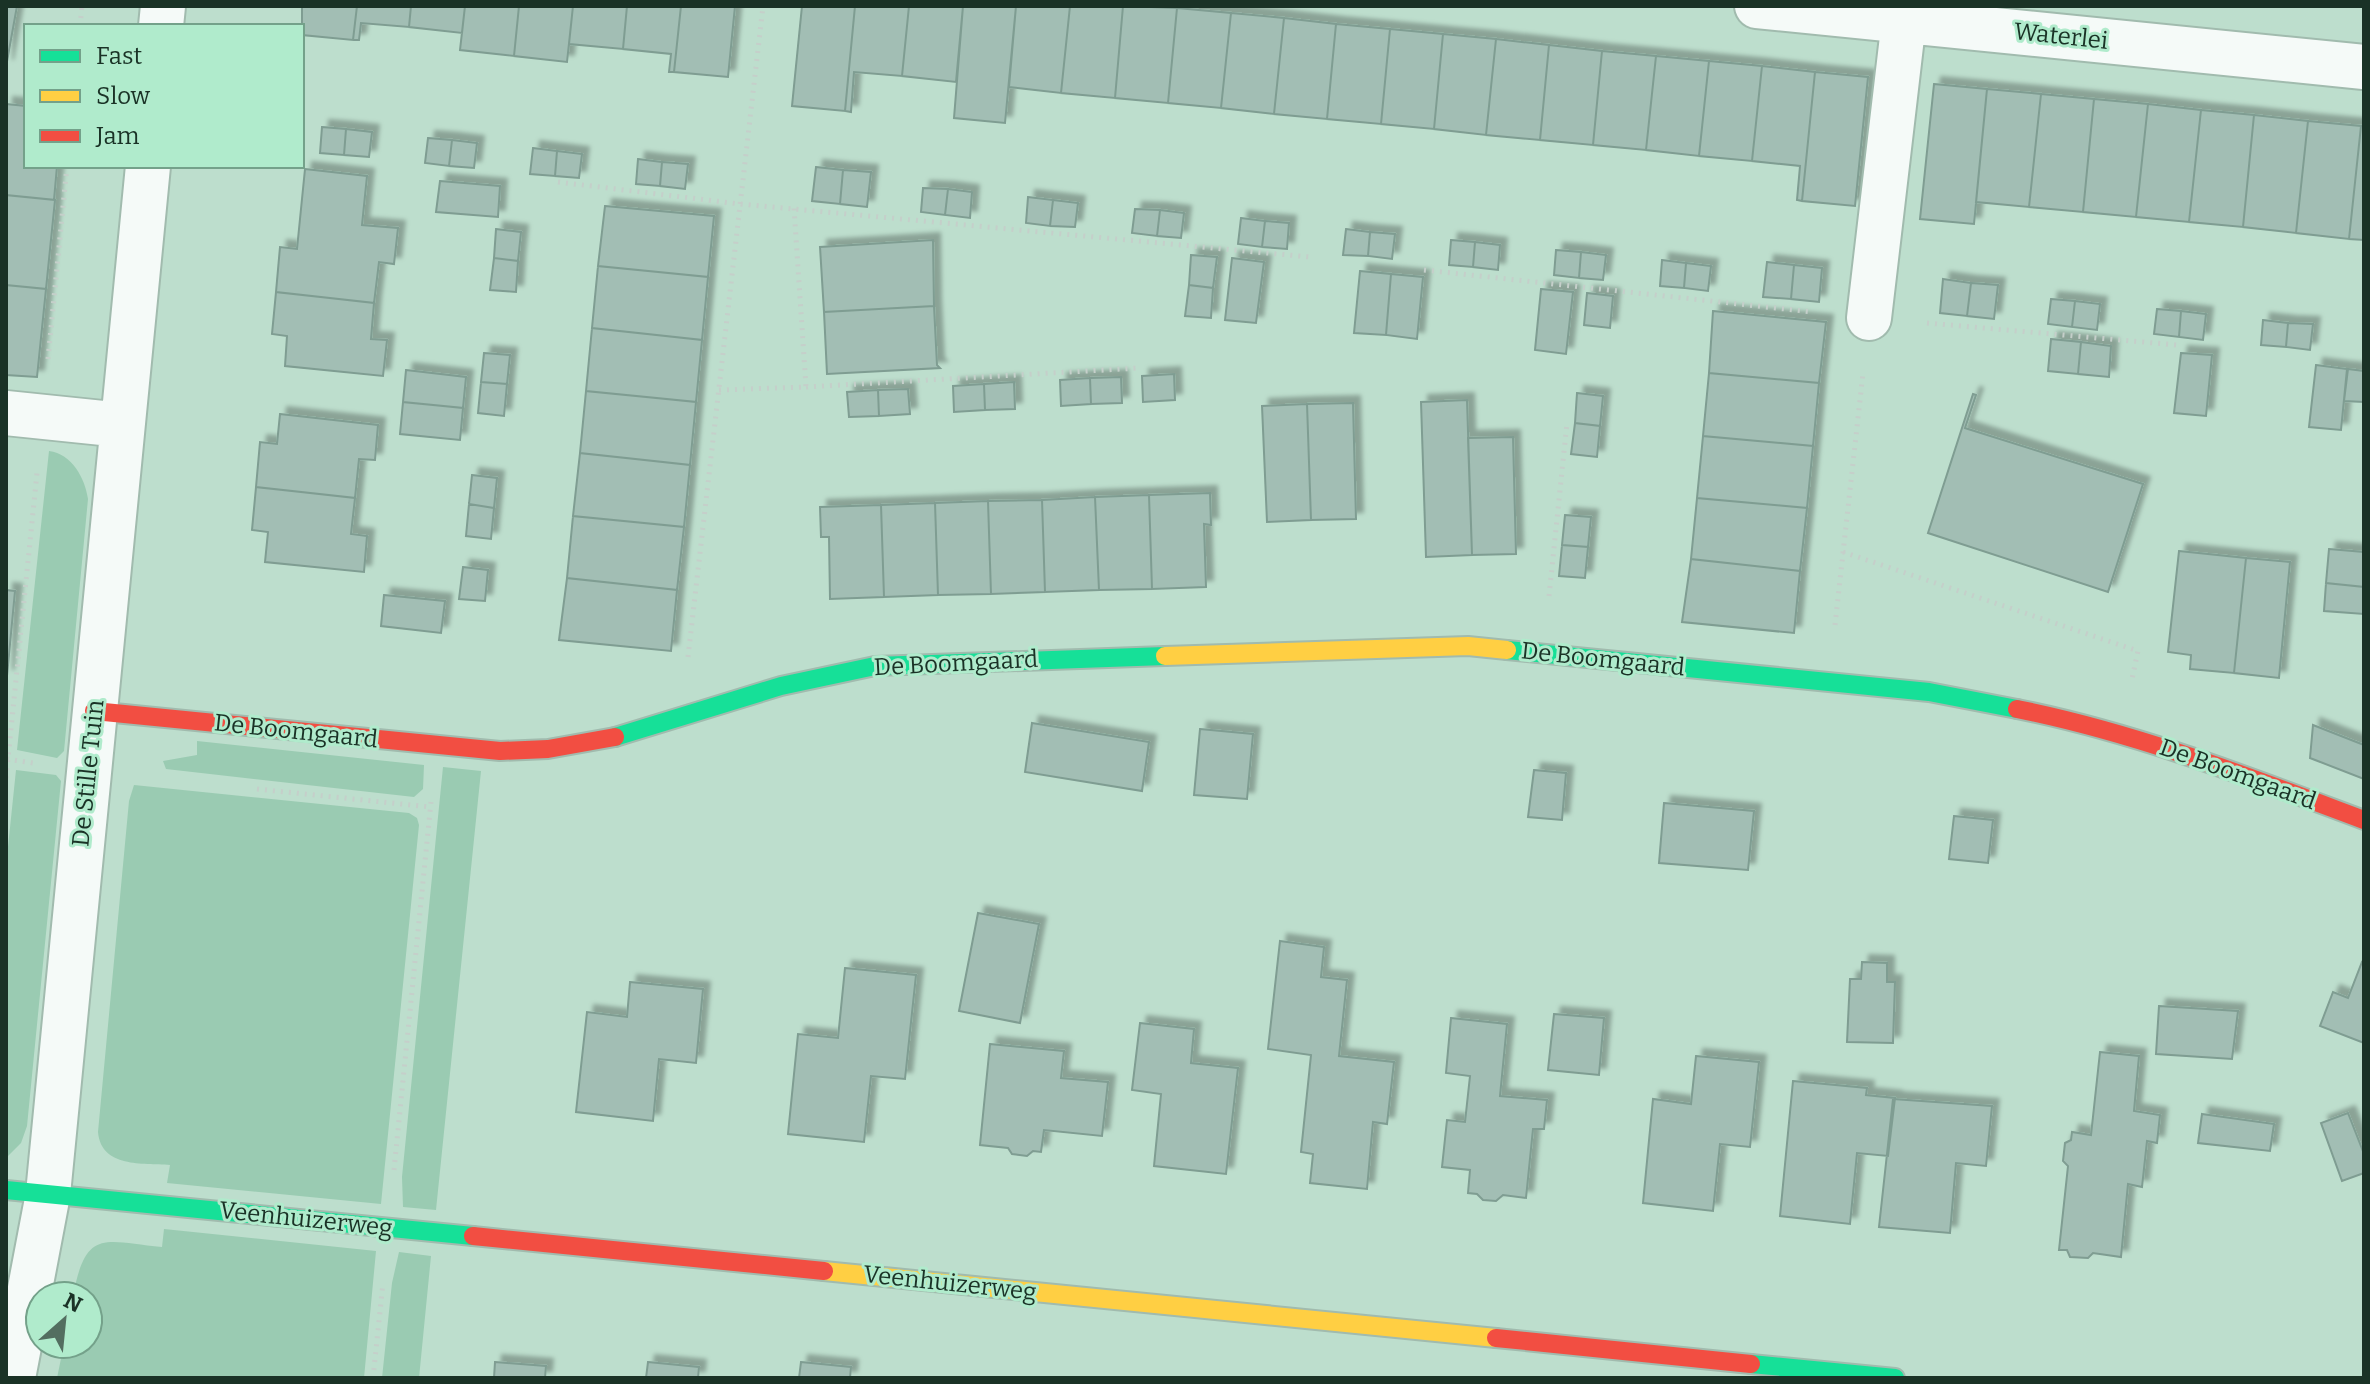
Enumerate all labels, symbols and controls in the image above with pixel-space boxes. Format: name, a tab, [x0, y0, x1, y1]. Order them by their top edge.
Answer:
street label: Waterlei	[2013, 17, 2109, 55]
legend	[24, 24, 304, 168]
text: Fast	[96, 42, 142, 70]
text: Slow	[96, 82, 151, 110]
text: Jam	[95, 122, 140, 150]
street label: De Boomgaard	[1520, 636, 1686, 682]
street label: De Boomgaard	[873, 645, 1039, 681]
street label: De Stille Tuin	[66, 698, 110, 848]
street label: De Boomgaard	[213, 708, 379, 754]
street label: De Boomgaard	[2156, 733, 2320, 815]
street label: Veenhuizerweg	[218, 1196, 394, 1242]
street label: Veenhuizerweg	[862, 1260, 1038, 1306]
north arrow	[24, 1280, 104, 1360]
text: N	[59, 1287, 87, 1319]

